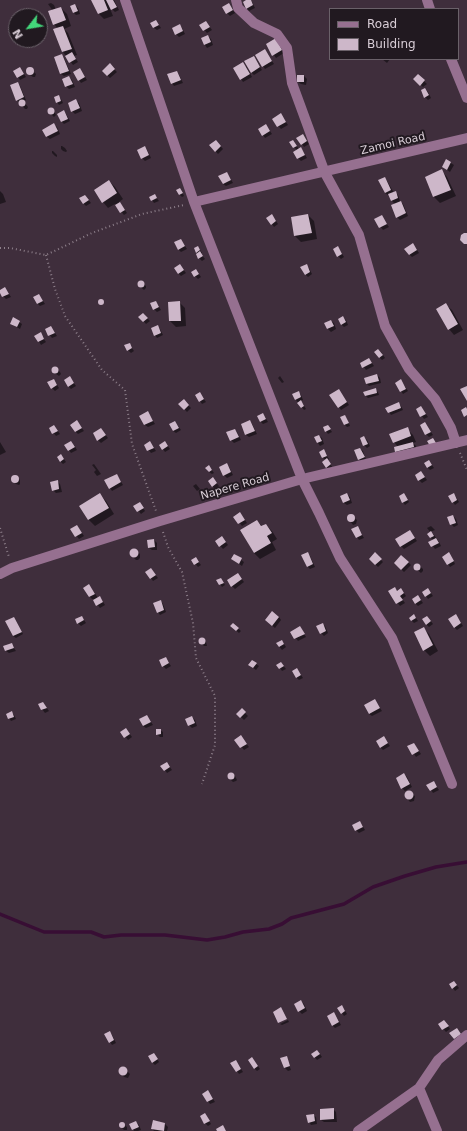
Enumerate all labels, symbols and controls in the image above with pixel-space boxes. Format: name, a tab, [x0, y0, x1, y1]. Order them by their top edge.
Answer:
north arrow	[8, 8, 48, 48]
legend	[329, 8, 459, 60]
text: Road	[367, 17, 397, 31]
text: N	[10, 27, 26, 41]
text: Building	[367, 37, 416, 51]
street label: Zamoi Road	[359, 130, 427, 158]
street label: Napere Road	[199, 471, 271, 503]

